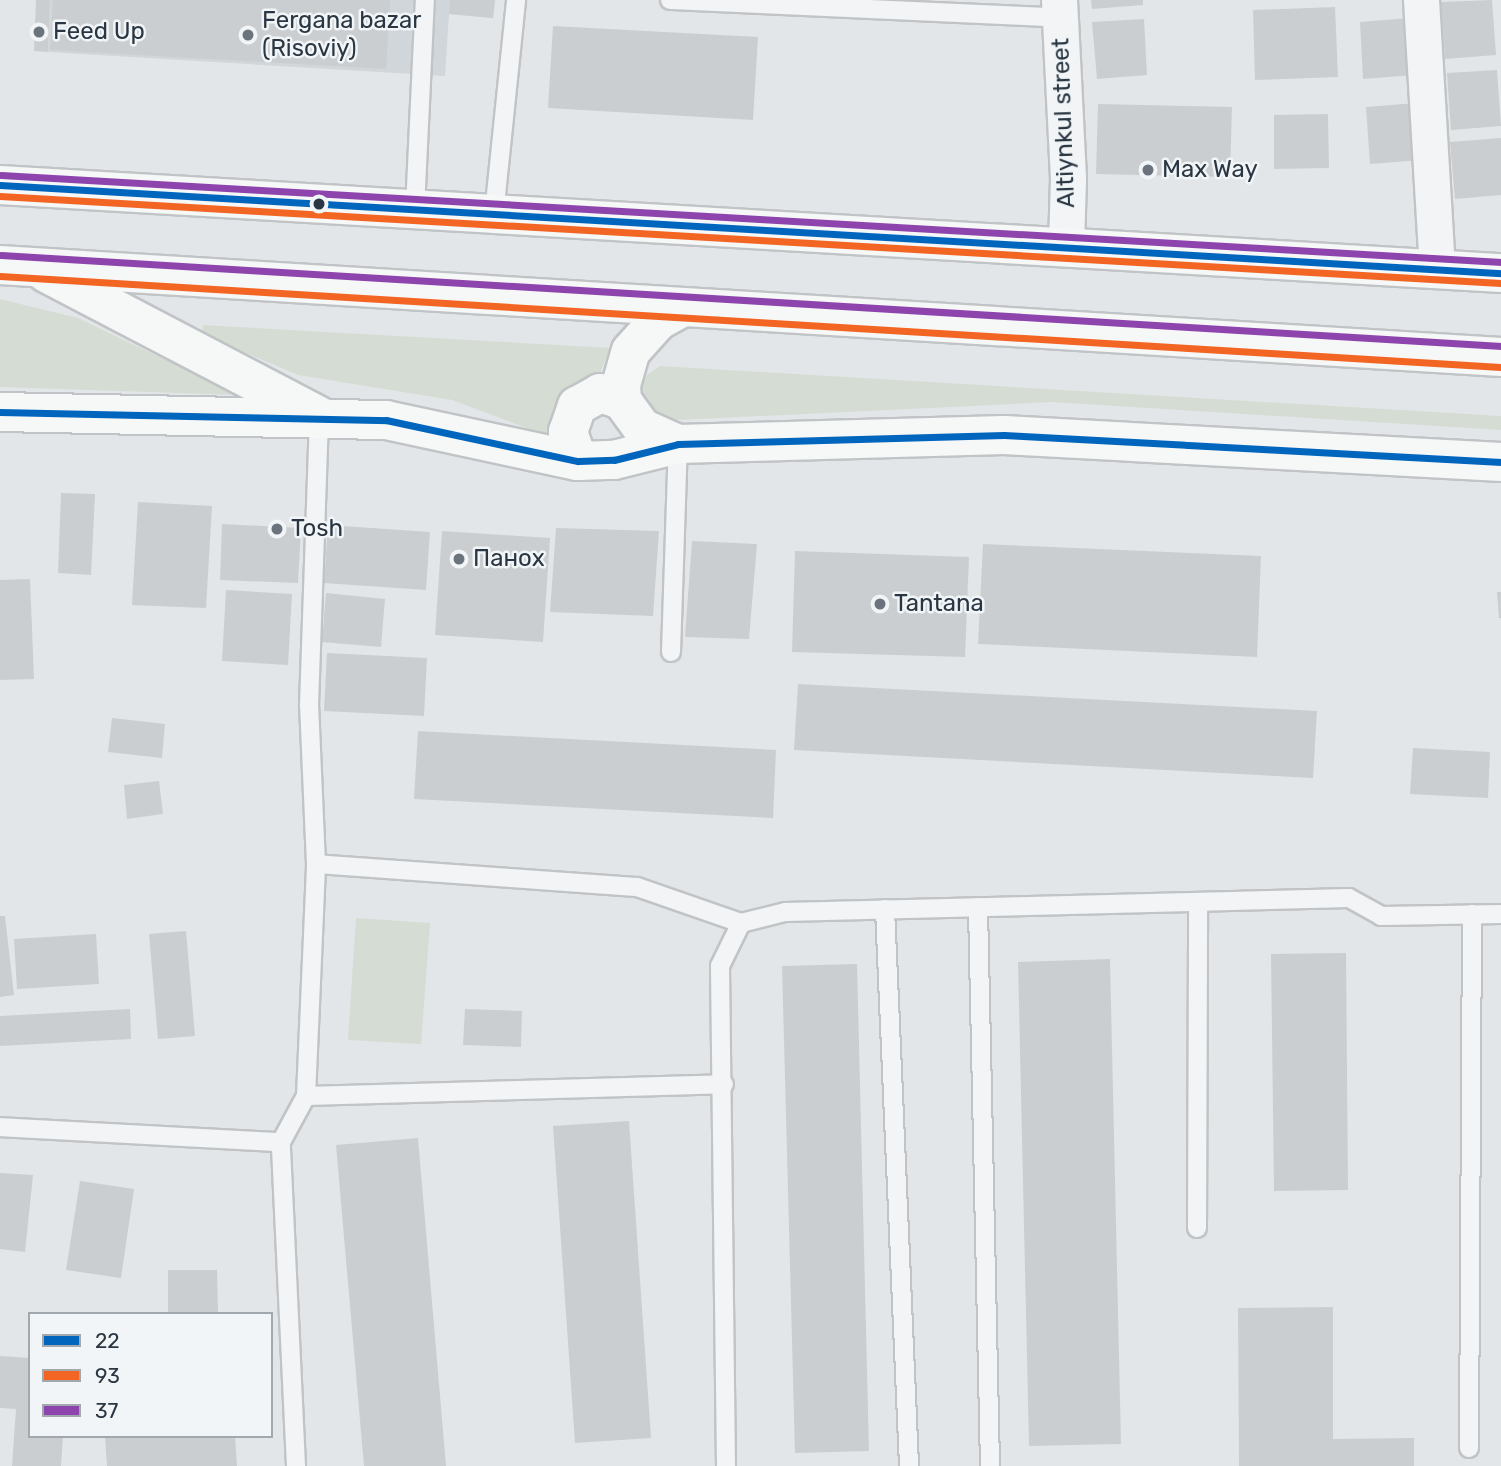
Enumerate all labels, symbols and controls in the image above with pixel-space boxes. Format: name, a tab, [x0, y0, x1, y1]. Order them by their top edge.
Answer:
place label: Fergana bazar (Risoviy)	[262, 7, 421, 63]
place label: Feed Up	[53, 18, 145, 46]
marker: Feed Up	[31, 24, 47, 40]
marker: Fergana bazar (Risoviy)	[240, 27, 256, 43]
street label: Altiynkul street	[1047, 37, 1081, 209]
place label: Max Way	[1162, 156, 1258, 184]
marker: Max Way	[1140, 162, 1156, 178]
unlabelled marker	[312, 197, 326, 211]
place label: Tosh	[291, 515, 343, 543]
marker: Tosh	[269, 521, 285, 537]
place label: Панох	[473, 545, 545, 573]
marker: Панох	[451, 551, 467, 567]
place label: Tantana	[894, 590, 984, 618]
marker: Tantana	[872, 596, 888, 612]
legend	[28, 1312, 273, 1438]
text: 22	[95, 1328, 120, 1353]
text: 93	[95, 1363, 120, 1388]
text: 37	[95, 1398, 118, 1423]

